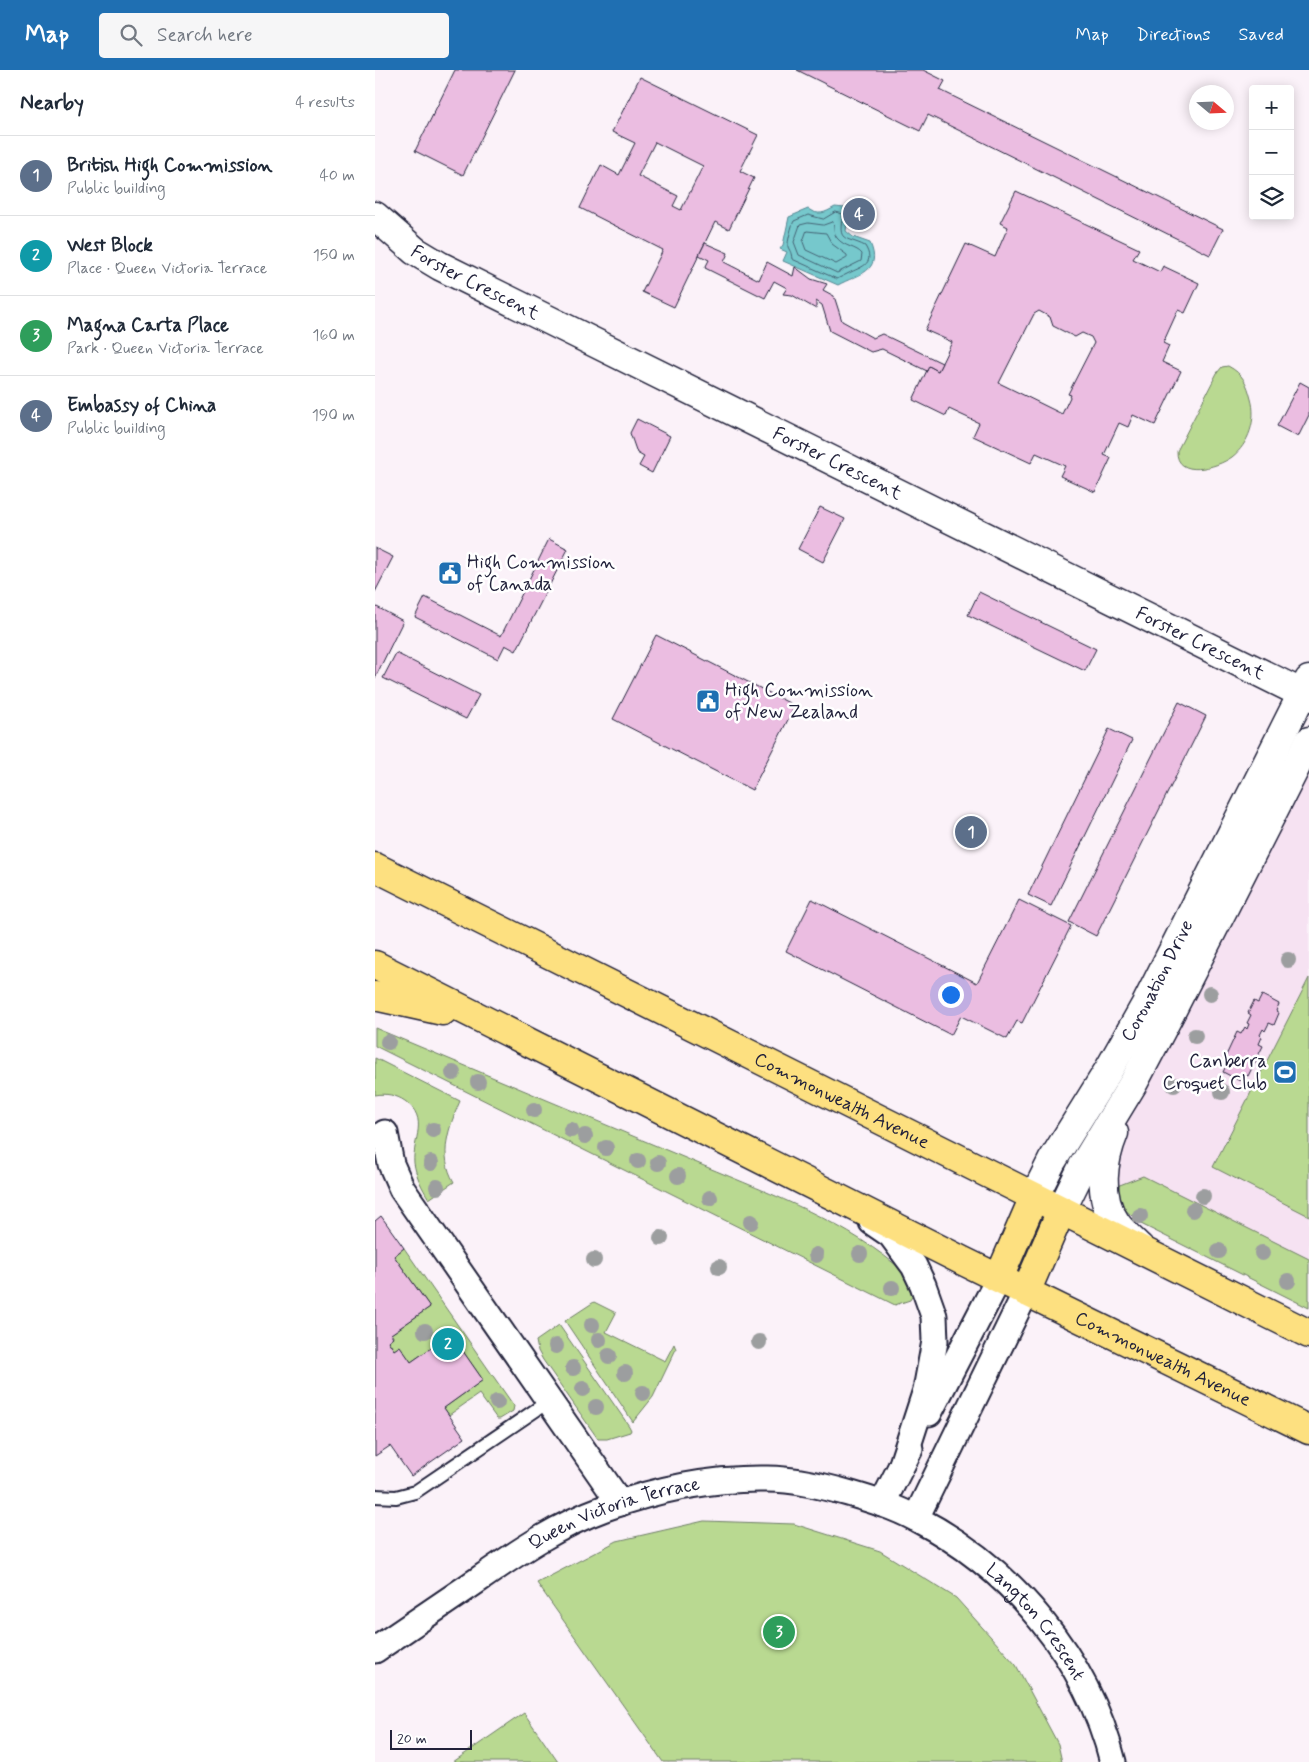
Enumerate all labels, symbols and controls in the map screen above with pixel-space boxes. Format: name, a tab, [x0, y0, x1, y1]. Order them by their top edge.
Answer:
search box	[99, 13, 449, 58]
text: Map	[25, 20, 69, 51]
icon: search	[117, 21, 145, 49]
text: Search here	[157, 23, 253, 48]
text: Map	[1076, 23, 1109, 47]
text: Directions	[1137, 23, 1211, 47]
text: Saved	[1239, 23, 1284, 47]
north arrow	[1189, 85, 1234, 130]
map controls	[1249, 85, 1294, 220]
button: +	[1249, 85, 1294, 130]
text: Nearby	[20, 89, 84, 117]
text: 4 results	[295, 92, 355, 113]
button: −	[1249, 130, 1294, 175]
text: British High Commission	[67, 153, 272, 178]
text: 1	[32, 165, 40, 186]
text: 40 m	[319, 165, 355, 186]
button: layers	[1249, 175, 1294, 220]
text: Public building	[67, 178, 166, 199]
pin: 4	[843, 195, 875, 233]
text: West Block	[67, 233, 153, 258]
street label: Forster Crescent	[406, 239, 543, 326]
text: 2	[32, 245, 40, 266]
text: 150 m	[313, 245, 355, 266]
text: Place · Queen Victoria Terrace	[67, 258, 267, 279]
text: Magna Carta Place	[67, 313, 229, 338]
text: 3	[32, 325, 40, 346]
text: 160 m	[312, 325, 355, 346]
text: Park · Queen Victoria Terrace	[67, 338, 264, 359]
text: Embassy of China	[67, 393, 216, 418]
text: 4	[31, 405, 41, 426]
text: 190 m	[312, 405, 355, 426]
text: Public building	[67, 418, 166, 439]
street label: Forster Crescent	[769, 421, 906, 506]
place label: High Commission of Canada	[467, 550, 615, 597]
public building icon: High Commission of Canada	[437, 560, 463, 586]
street label: Forster Crescent	[1132, 601, 1269, 686]
place label: High Commission of New Zealand	[725, 678, 873, 725]
public building icon: High Commission of New Zealand	[695, 688, 721, 714]
pin: 1	[955, 813, 987, 851]
street label: Coronation Drive	[1115, 916, 1199, 1046]
your location	[938, 982, 964, 1008]
street label: Commonwealth Avenue	[750, 1046, 934, 1155]
place label: Canberra Croquet Club	[1162, 1049, 1267, 1096]
sports icon: Canberra Croquet Club	[1272, 1059, 1298, 1085]
street label: Commonwealth Avenue	[1071, 1305, 1255, 1412]
pin: 2	[432, 1325, 464, 1363]
street label: Queen Victoria Terrace	[524, 1471, 702, 1556]
street label: Langton Crescent	[981, 1557, 1091, 1685]
pin: 3	[763, 1613, 795, 1651]
scale bar	[390, 1727, 473, 1750]
text: 20 m	[397, 1730, 427, 1748]

